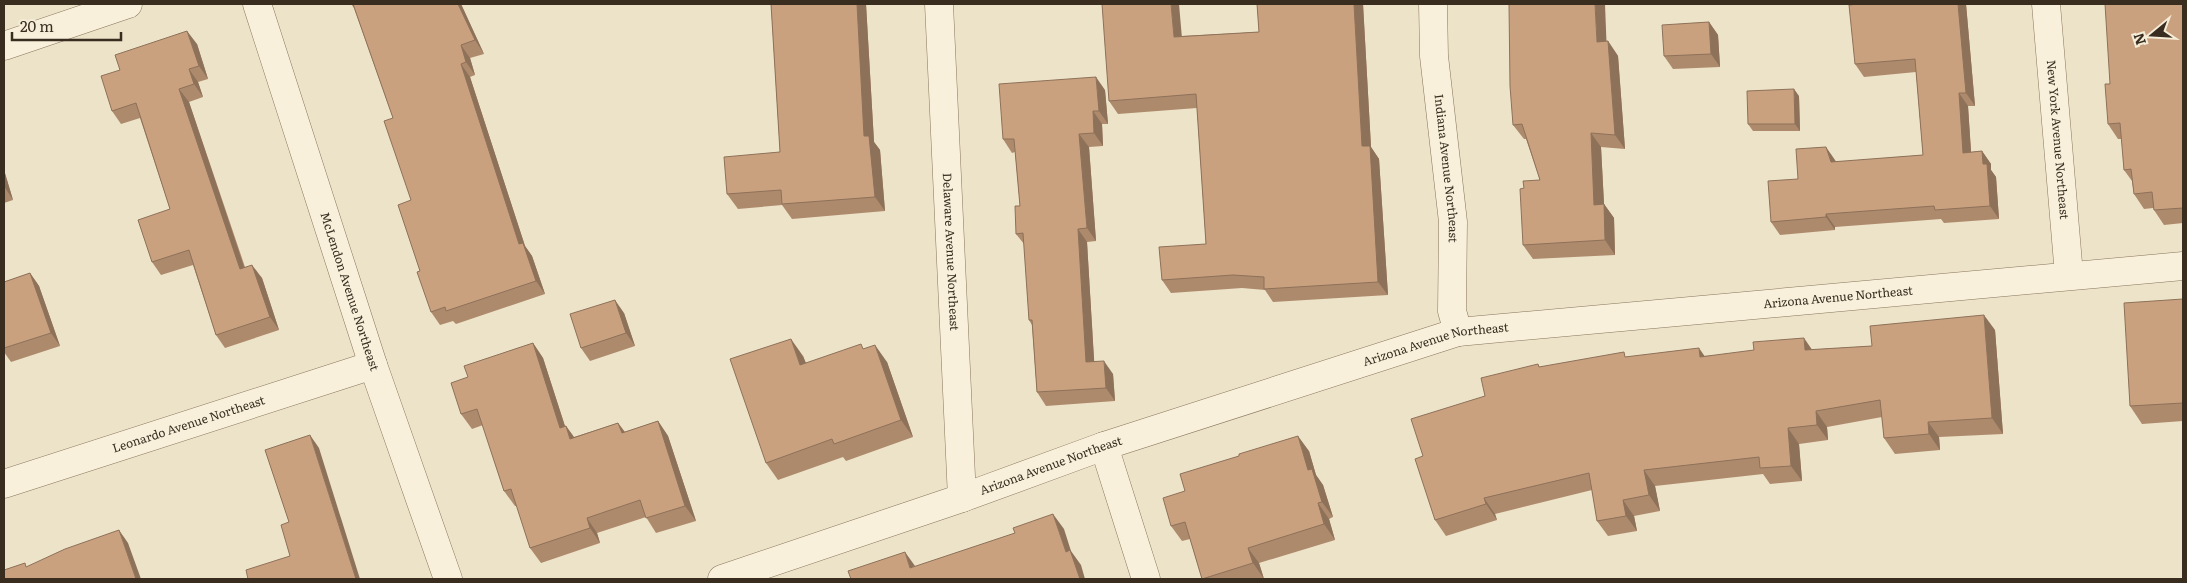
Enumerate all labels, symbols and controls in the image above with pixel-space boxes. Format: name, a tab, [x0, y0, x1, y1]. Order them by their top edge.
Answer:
scale bar	[12, 10, 121, 42]
north arrow	[2127, 10, 2177, 60]
text: 20 m	[20, 14, 54, 37]
text: N	[2127, 30, 2150, 48]
street label: New York Avenue Northeast	[2043, 59, 2074, 220]
street label: Indiana Avenue Northeast	[1430, 93, 1463, 243]
street label: Delaware Avenue Northeast	[939, 172, 964, 331]
street label: McLendon Avenue Northeast	[316, 209, 384, 373]
street label: Arizona Avenue Northeast	[1762, 281, 1914, 312]
street label: Arizona Avenue Northeast	[1360, 317, 1509, 370]
street label: Leonardo Avenue Northeast	[110, 390, 267, 457]
street label: Arizona Avenue Northeast	[977, 431, 1124, 499]

